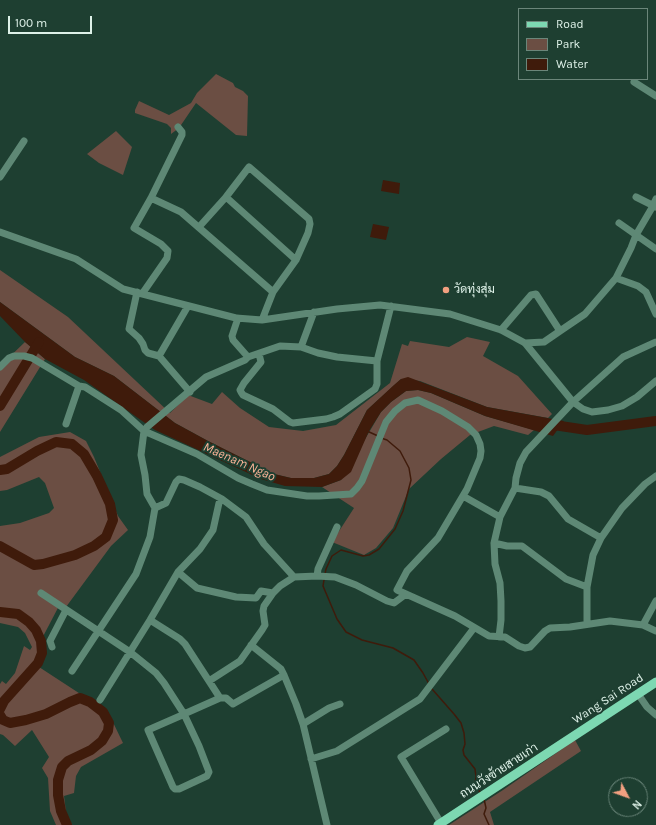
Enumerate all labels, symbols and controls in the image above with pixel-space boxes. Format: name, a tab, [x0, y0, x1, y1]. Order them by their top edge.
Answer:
scale bar	[10, 8, 94, 34]
legend	[518, 8, 648, 80]
text: 100 m	[15, 16, 47, 30]
text: Road	[556, 17, 584, 31]
text: Park	[556, 37, 580, 51]
text: Water	[556, 57, 588, 71]
place label: วัดทุ่งสุ่ม	[454, 283, 495, 297]
marker: วัดทุ่งสุ่ม	[441, 285, 451, 295]
water label: Maenam Ngao	[200, 439, 278, 485]
street label: Wang Sai Road	[570, 671, 646, 727]
street label: ถนนวังซ้ายสายเก่า	[457, 740, 541, 802]
north arrow	[608, 777, 648, 817]
text: N	[629, 797, 644, 812]

